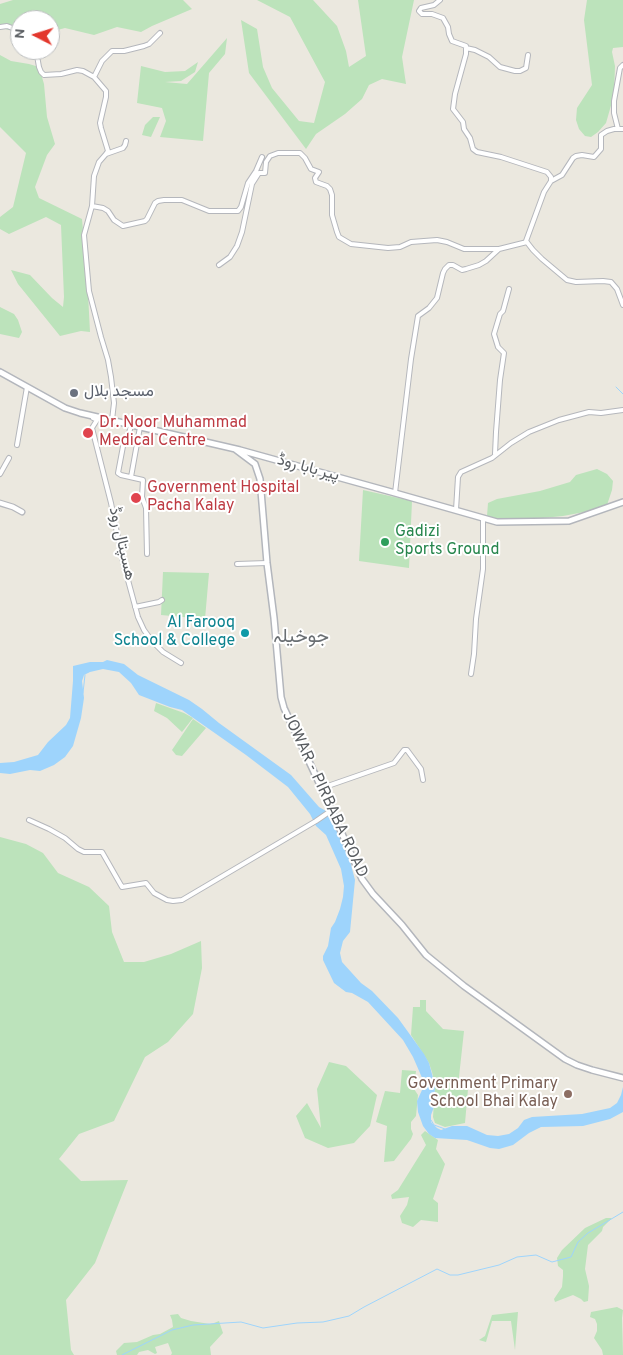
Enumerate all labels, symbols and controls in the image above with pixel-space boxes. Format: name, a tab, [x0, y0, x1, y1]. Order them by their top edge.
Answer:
north arrow	[10, 10, 60, 60]
text: N	[12, 28, 29, 39]
place label: مسجد بلال	[84, 383, 154, 403]
marker: مسجد بلال	[68, 387, 80, 399]
place label: Dr. Noor Muhammad Medical Centre	[99, 414, 247, 452]
marker: Dr. Noor Muhammad Medical Centre	[81, 426, 95, 440]
street label: پیر بابا روڈ	[275, 452, 341, 486]
place label: Government Hospital Pacha Kalay	[147, 479, 299, 517]
marker: Government Hospital Pacha Kalay	[129, 491, 143, 505]
street label: ھسپتال روڈ	[103, 505, 139, 583]
place label: Gadizi Sports Ground	[395, 523, 499, 561]
marker: Gadizi Sports Ground	[379, 536, 391, 548]
place label: Al Farooq School & College	[114, 614, 235, 652]
marker: Al Farooq School & College	[239, 627, 251, 639]
district label: جوخیلہ	[273, 627, 329, 649]
street label: JOWAR - PIRBABA ROAD	[277, 709, 371, 881]
place label: Government Primary School Bhai Kalay	[407, 1075, 558, 1113]
marker: Government Primary School Bhai Kalay	[562, 1088, 574, 1100]

